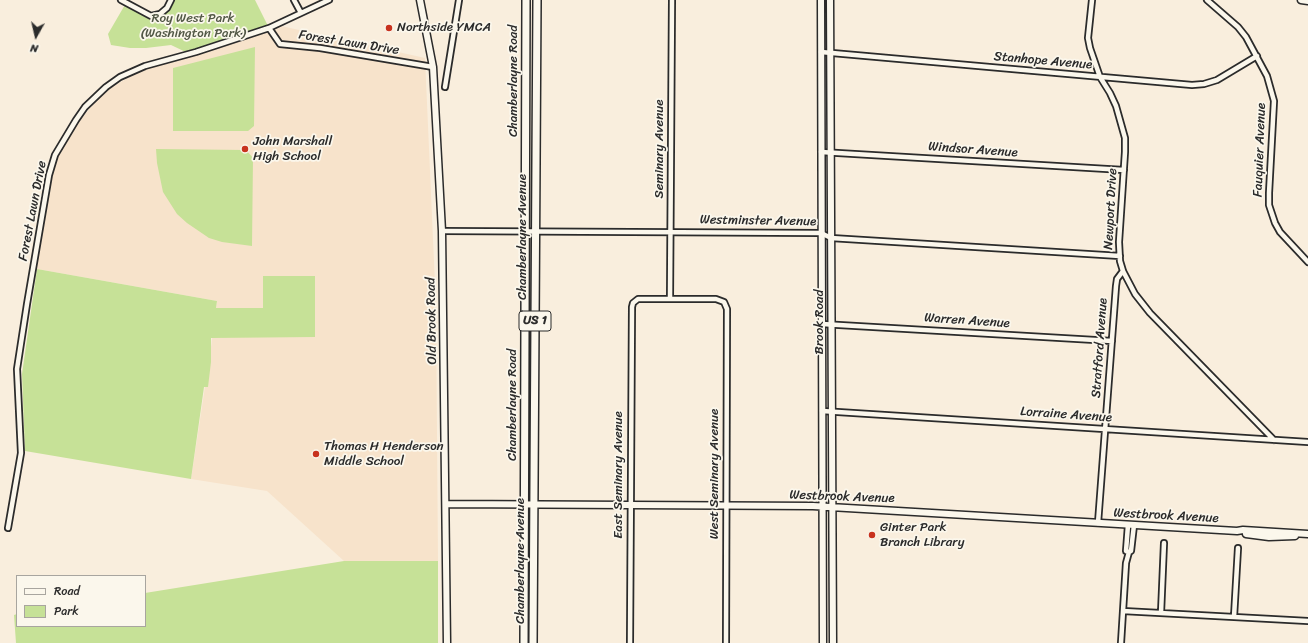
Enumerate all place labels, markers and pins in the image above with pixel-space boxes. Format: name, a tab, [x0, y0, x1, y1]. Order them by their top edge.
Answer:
place label: Northside YMCA	[397, 20, 491, 36]
marker: Northside YMCA	[384, 23, 394, 33]
place label: John Marshall High School	[253, 134, 332, 165]
marker: John Marshall High School	[240, 144, 250, 154]
place label: Thomas H Henderson Middle School	[324, 439, 444, 470]
marker: Thomas H Henderson Middle School	[311, 449, 321, 459]
place label: Ginter Park Branch Library	[880, 520, 964, 551]
marker: Ginter Park Branch Library	[867, 530, 877, 540]

